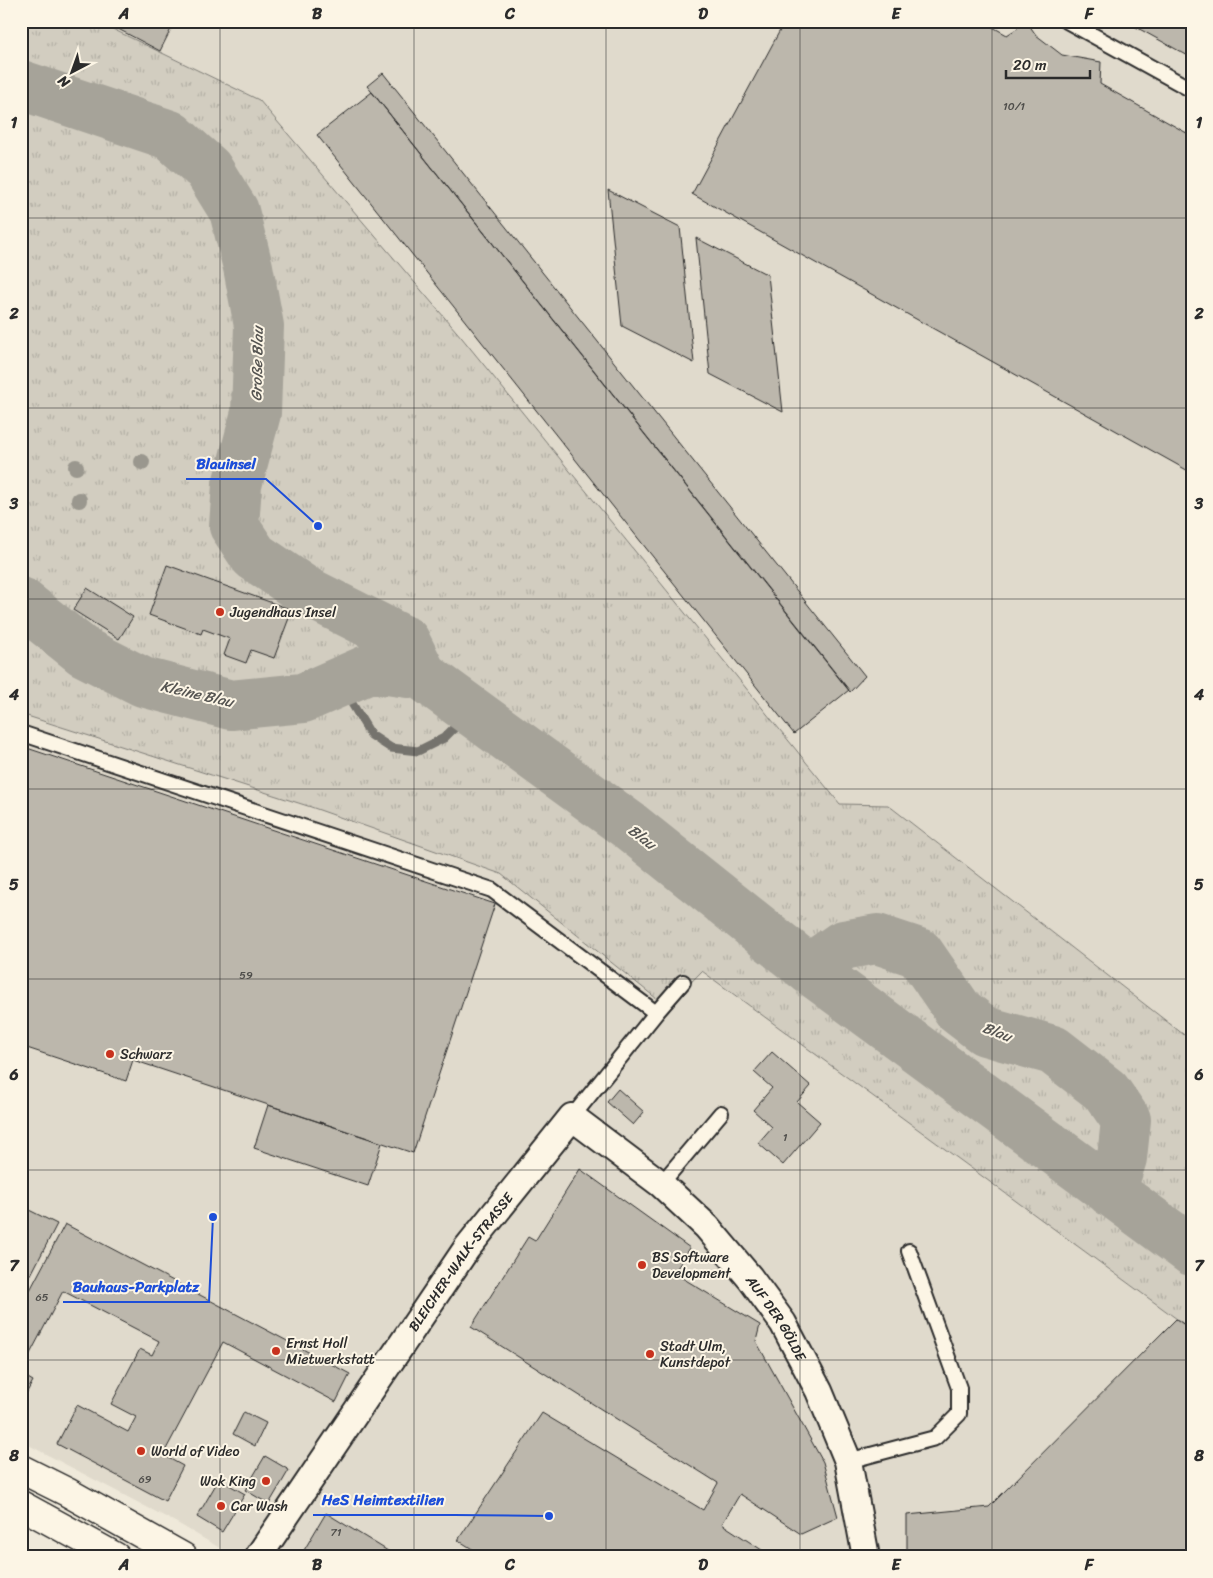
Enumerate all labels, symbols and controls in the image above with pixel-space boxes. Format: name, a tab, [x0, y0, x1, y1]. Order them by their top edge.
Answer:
text: A	[118, 0, 129, 28]
text: B	[312, 0, 323, 28]
text: C	[504, 0, 516, 28]
text: D	[698, 0, 708, 28]
text: E	[892, 0, 902, 28]
text: F	[1084, 0, 1095, 28]
north arrow	[48, 48, 98, 98]
scale bar	[1006, 48, 1089, 80]
text: 20 m	[1013, 52, 1047, 78]
text: N	[52, 69, 76, 95]
house number: 10/1	[1003, 97, 1025, 116]
text: 1	[11, 108, 18, 137]
text: 1	[1196, 108, 1203, 137]
text: 2	[8, 299, 19, 328]
text: 2	[1193, 299, 1204, 328]
water label: Große Blau	[243, 325, 271, 401]
callout: Blauinsel	[186, 449, 266, 479]
text: Blauinsel	[196, 451, 257, 477]
text: 3	[9, 489, 19, 518]
text: 3	[1194, 489, 1204, 518]
place label: Jugendhaus Insel	[229, 600, 337, 625]
marker: Jugendhaus Insel	[214, 606, 226, 618]
water label: Kleine Blau	[158, 673, 238, 715]
text: 4	[8, 680, 19, 709]
text: 4	[1193, 680, 1204, 709]
water label: Blau	[622, 818, 663, 857]
text: 5	[9, 870, 19, 899]
text: 5	[1194, 870, 1204, 899]
house number: 59	[239, 966, 253, 985]
water label: Blau	[979, 1015, 1017, 1050]
place label: Schwarz	[120, 1042, 173, 1067]
marker: Schwarz	[104, 1048, 116, 1060]
text: 6	[8, 1060, 19, 1089]
text: 6	[1193, 1060, 1204, 1089]
house number: 1	[783, 1128, 788, 1147]
street label: BLEICHER-WALK-STRASSE	[401, 1186, 520, 1337]
place label: BS Software Development	[652, 1245, 732, 1286]
text: 7	[9, 1251, 20, 1280]
text: 7	[1194, 1251, 1205, 1280]
marker: BS Software Development	[636, 1259, 648, 1271]
street label: AUF DER GÖLDE	[739, 1269, 814, 1366]
callout: Bauhaus-Parkplatz	[63, 1272, 209, 1302]
text: Bauhaus-Parkplatz	[73, 1274, 200, 1300]
house number: 65	[36, 1288, 49, 1307]
place label: Ernst Holl Mietwerkstatt	[286, 1331, 375, 1372]
place label: Stadt Ulm, Kunstdepot	[660, 1334, 732, 1375]
marker: Ernst Holl Mietwerkstatt	[270, 1345, 282, 1357]
marker: Stadt Ulm, Kunstdepot	[644, 1348, 656, 1360]
place label: World of Video	[151, 1439, 240, 1464]
text: 8	[8, 1441, 19, 1470]
text: 8	[1193, 1441, 1204, 1470]
marker: World of Video	[135, 1445, 147, 1457]
place label: Wok King	[200, 1469, 256, 1494]
house number: 69	[138, 1470, 152, 1489]
marker: Wok King	[260, 1475, 272, 1487]
callout: HeS Heimtextilien	[313, 1485, 454, 1515]
text: HeS Heimtextilien	[321, 1487, 445, 1513]
place label: Car Wash	[231, 1494, 288, 1519]
marker: Car Wash	[215, 1500, 227, 1512]
house number: 71	[331, 1523, 342, 1542]
text: A	[118, 1550, 129, 1578]
text: B	[312, 1550, 323, 1578]
text: C	[504, 1550, 516, 1578]
text: D	[698, 1550, 708, 1578]
text: E	[892, 1550, 902, 1578]
text: F	[1084, 1550, 1095, 1578]

